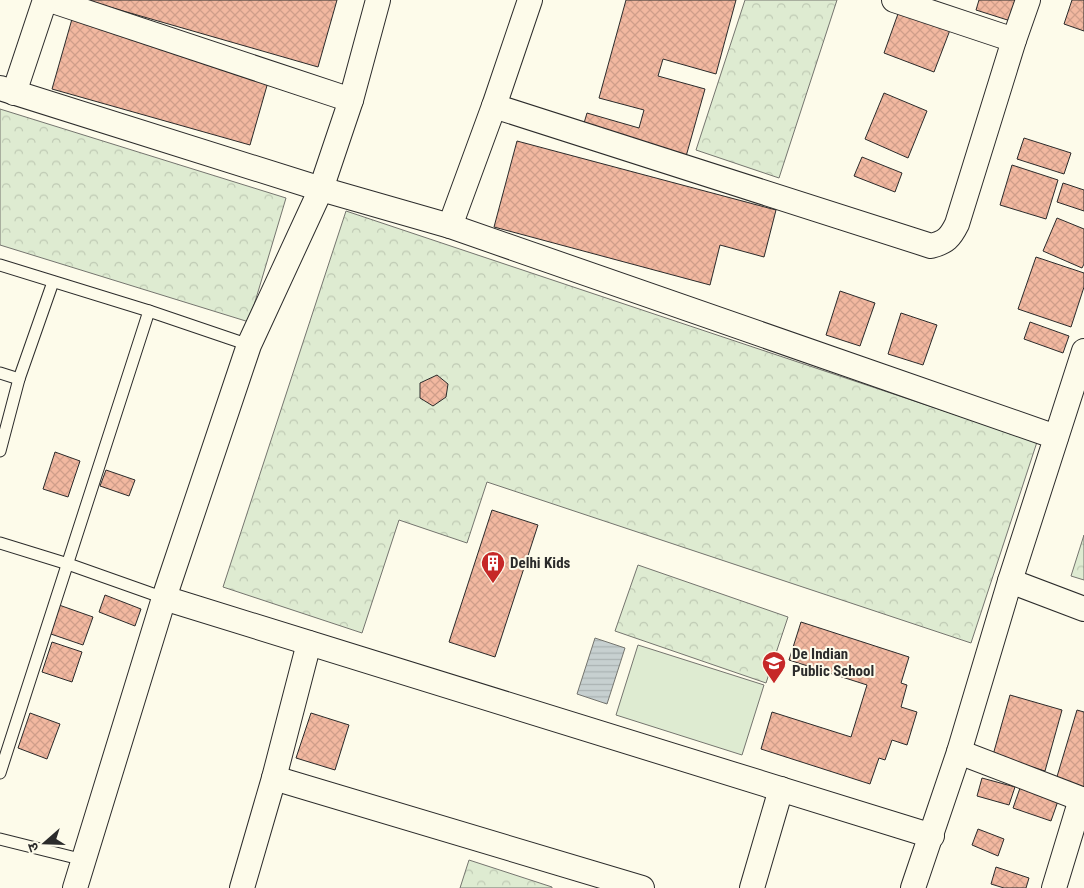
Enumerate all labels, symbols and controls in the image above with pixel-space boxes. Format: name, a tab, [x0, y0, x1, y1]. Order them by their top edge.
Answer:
building icon: Delhi Kids	[480, 550, 506, 584]
place label: Delhi Kids	[510, 554, 571, 572]
place label: De Indian Public School	[792, 645, 874, 680]
school or university icon: De Indian Public School	[761, 650, 787, 684]
north arrow	[20, 818, 70, 868]
text: उ	[24, 840, 42, 854]

